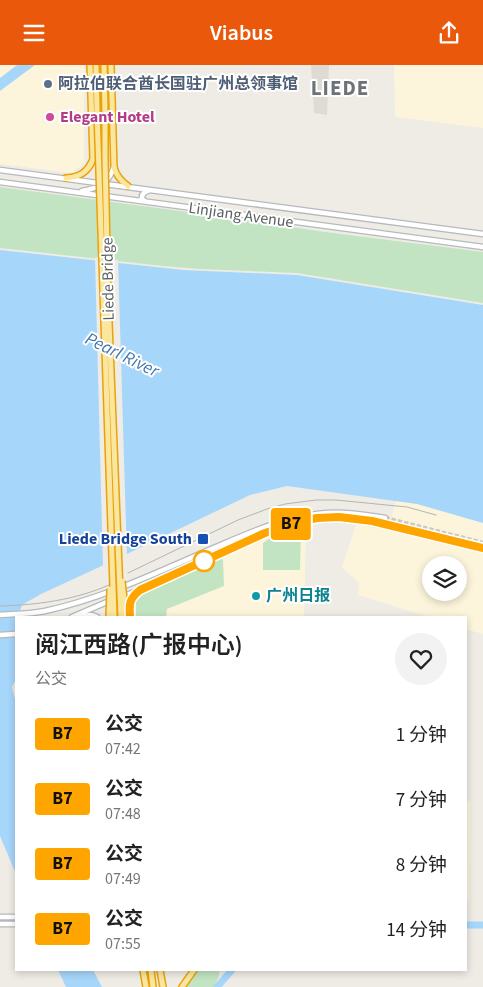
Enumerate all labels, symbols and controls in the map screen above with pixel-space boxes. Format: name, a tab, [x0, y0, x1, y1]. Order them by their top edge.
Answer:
text: Viabus	[210, 17, 273, 49]
icon: menu	[20, 19, 48, 47]
icon: share	[435, 19, 463, 47]
place label: 阿拉伯联合酋长国驻广州总领事馆	[58, 73, 298, 95]
district label: LIEDE	[311, 73, 369, 103]
marker: 阿拉伯联合酋长国驻广州总领事馆	[42, 78, 54, 90]
place label: Elegant Hotel	[60, 106, 155, 128]
marker: Elegant Hotel	[44, 111, 56, 123]
street label: Linjiang Avenue	[187, 197, 295, 233]
street label: Liede Bridge	[96, 237, 120, 321]
water label: Pearl River	[81, 326, 164, 384]
line badge: B7	[268, 508, 314, 540]
text: B7	[281, 511, 301, 536]
place label: Liede Bridge South	[59, 528, 192, 550]
marker: Liede Bridge South	[196, 532, 210, 546]
unlabelled marker	[193, 550, 215, 572]
map controls	[422, 556, 467, 601]
button: layers	[422, 556, 467, 601]
place label: 广州日报	[266, 585, 330, 607]
marker: 广州日报	[250, 590, 262, 602]
text: 阅江西路(广报中心)	[35, 628, 243, 663]
button: heart	[395, 633, 447, 685]
text: 公交	[35, 668, 67, 690]
text: 公交	[105, 711, 143, 738]
text: B7	[52, 721, 73, 746]
text: 1 分钟	[396, 722, 447, 749]
text: 07:42	[105, 738, 141, 760]
text: 公交	[105, 776, 143, 803]
text: B7	[52, 786, 73, 811]
text: 7 分钟	[396, 787, 447, 814]
text: 07:48	[105, 803, 141, 825]
text: 公交	[105, 841, 143, 868]
text: B7	[52, 851, 73, 876]
text: 8 分钟	[396, 852, 447, 879]
text: 07:49	[105, 868, 141, 890]
text: 公交	[105, 906, 143, 933]
text: B7	[52, 916, 73, 941]
text: 14 分钟	[386, 917, 447, 944]
text: 07:55	[105, 933, 141, 955]

